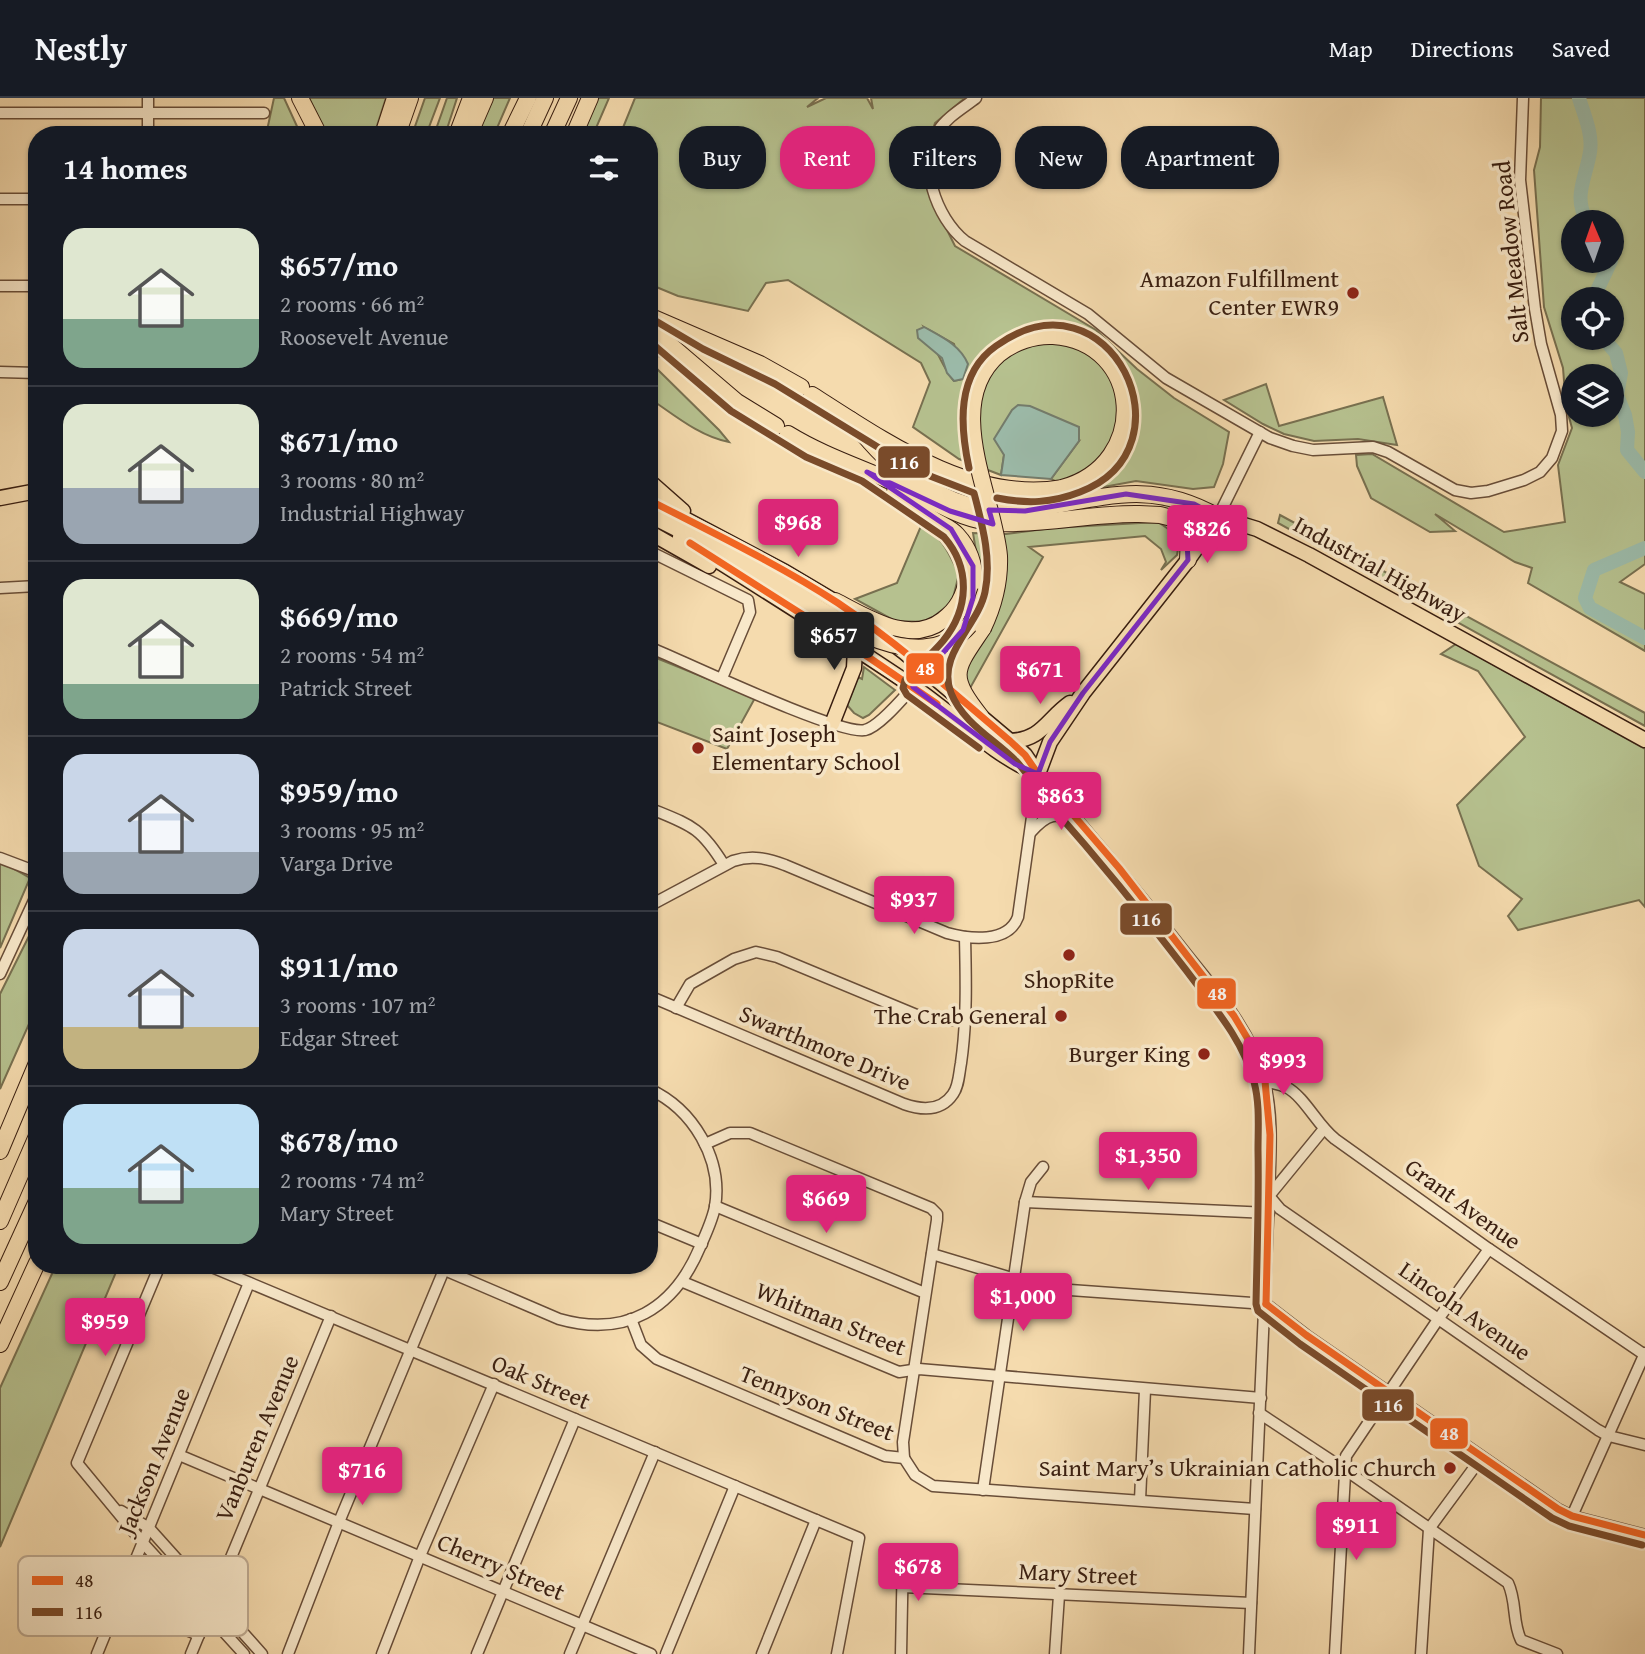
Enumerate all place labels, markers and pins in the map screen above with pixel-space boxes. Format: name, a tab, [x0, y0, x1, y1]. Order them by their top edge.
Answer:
place label: Amazon Fulfillment Center EWR9	[1140, 261, 1340, 324]
marker: Amazon Fulfillment Center EWR9	[1345, 285, 1361, 301]
pin: $968	[757, 500, 839, 559]
pin: $826	[1166, 505, 1248, 565]
pin: $657	[793, 612, 875, 672]
pin: $671	[999, 646, 1081, 706]
place label: Saint Joseph Elementary School	[712, 716, 900, 779]
marker: Saint Joseph Elementary School	[690, 740, 706, 756]
pin: $863	[1020, 772, 1102, 832]
pin: $937	[873, 876, 955, 936]
marker: ShopRite	[1061, 947, 1077, 963]
place label: ShopRite	[1024, 962, 1114, 997]
place label: The Crab General	[874, 998, 1047, 1033]
marker: The Crab General	[1053, 1008, 1069, 1024]
place label: Burger King	[1069, 1036, 1190, 1071]
pin: $993	[1242, 1038, 1324, 1097]
marker: Burger King	[1196, 1046, 1212, 1062]
pin: $1,350	[1091, 1132, 1205, 1192]
pin: $669	[785, 1176, 867, 1235]
pin: $1,000	[966, 1274, 1080, 1333]
pin: $959	[64, 1298, 146, 1358]
pin: $716	[321, 1448, 403, 1507]
place label: Saint Mary’s Ukrainian Catholic Church	[1039, 1450, 1437, 1485]
marker: Saint Mary’s Ukrainian Catholic Church	[1442, 1460, 1458, 1476]
pin: $911	[1315, 1502, 1397, 1562]
pin: $678	[877, 1544, 959, 1603]

